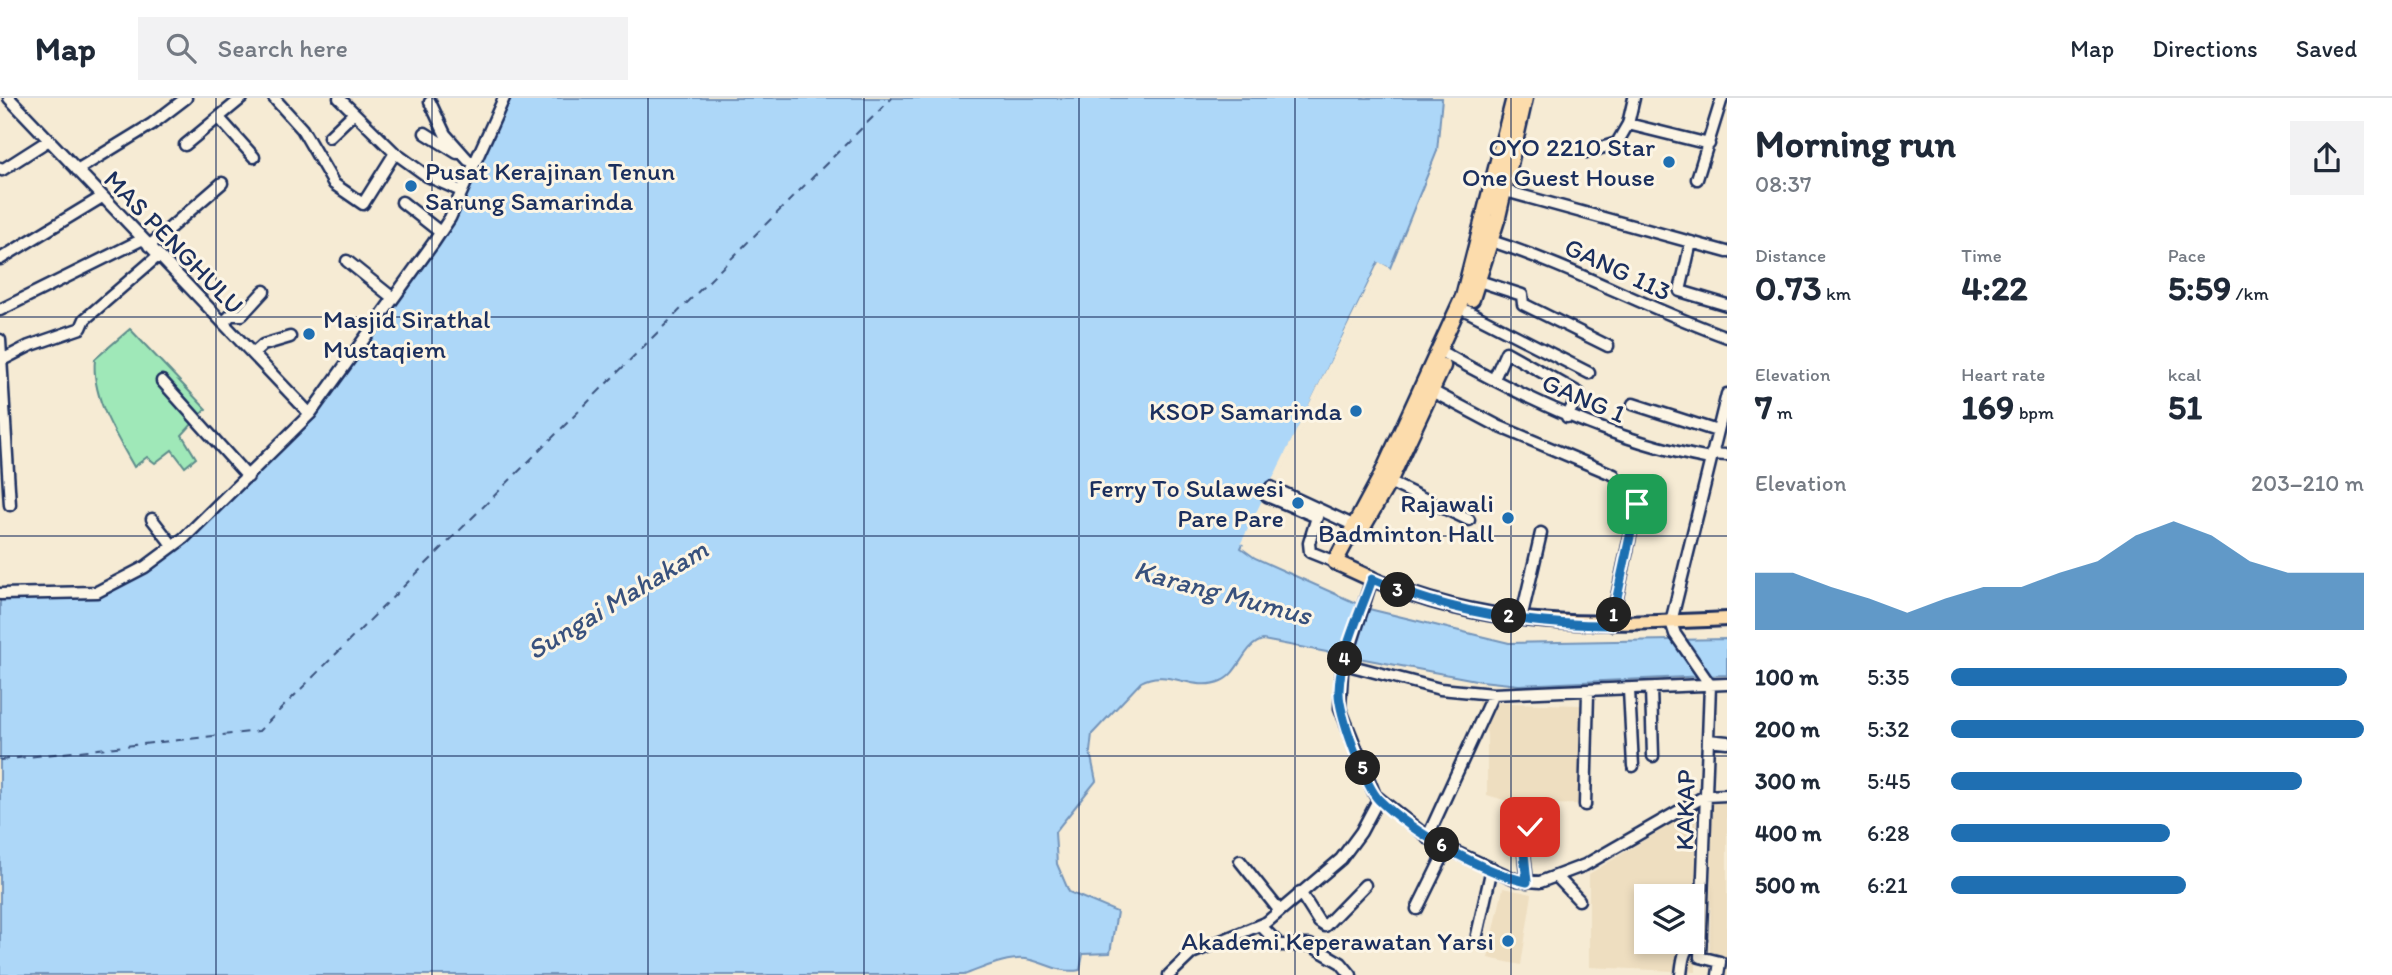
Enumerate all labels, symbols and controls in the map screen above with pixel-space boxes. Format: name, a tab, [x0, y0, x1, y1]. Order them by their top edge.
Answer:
search box	[138, 17, 628, 80]
text: Map	[35, 29, 96, 68]
icon: search	[162, 29, 200, 67]
text: Search here	[218, 32, 348, 64]
text: Map	[2070, 34, 2114, 63]
text: Directions	[2152, 34, 2258, 63]
text: Saved	[2296, 34, 2357, 63]
text: Morning run	[1755, 121, 1956, 167]
button: share	[2290, 121, 2364, 195]
place label: OYO 2210 Star One Guest House	[1462, 131, 1655, 193]
marker: OYO 2210 Star One Guest House	[1661, 154, 1677, 170]
place label: Pusat Kerajinan Tenun Sarung Samarinda	[425, 155, 675, 217]
street label: MAS PENGHULU	[97, 163, 251, 321]
text: 08:37	[1755, 170, 1811, 198]
marker: Pusat Kerajinan Tenun Sarung Samarinda	[403, 178, 419, 194]
street label: GANG 113	[1560, 230, 1676, 308]
text: Distance	[1755, 244, 1826, 267]
text: Time	[1961, 244, 2002, 267]
text: Pace	[2168, 244, 2206, 267]
text: 0.73	[1755, 267, 1822, 309]
text: 4:22	[1961, 267, 2028, 309]
text: 5:59	[2168, 267, 2231, 309]
text: km	[1822, 282, 1851, 305]
text: /km	[2231, 282, 2269, 305]
place label: Masjid Sirathal Mustaqiem	[323, 303, 490, 365]
marker: Masjid Sirathal Mustaqiem	[301, 326, 317, 342]
text: Elevation	[1755, 363, 1831, 386]
text: Heart rate	[1961, 363, 2045, 386]
text: kcal	[2168, 363, 2201, 386]
street label: GANG 1	[1537, 366, 1631, 430]
text: 7	[1755, 386, 1772, 428]
text: 169	[1961, 386, 2014, 428]
text: 51	[2168, 386, 2202, 428]
place label: KSOP Samarinda	[1149, 395, 1342, 427]
text: m	[1772, 401, 1793, 424]
text: bpm	[2014, 401, 2054, 424]
marker: KSOP Samarinda	[1348, 403, 1364, 419]
text: Elevation	[1755, 469, 1846, 497]
text: 203–210 m	[2251, 469, 2364, 497]
place label: Ferry To Sulawesi Pare Pare	[1089, 472, 1284, 534]
pin	[1607, 474, 1667, 534]
icon: arrive	[1618, 485, 1656, 523]
place label: Rajawali Badminton Hall	[1318, 487, 1494, 549]
marker: Ferry To Sulawesi Pare Pare	[1290, 495, 1306, 511]
marker: Rajawali Badminton Hall	[1500, 510, 1516, 526]
water label: Sungai Mahakam	[520, 531, 714, 666]
water label: Karang Mumus	[1131, 552, 1317, 632]
pin: 3	[1380, 573, 1416, 608]
text: 3	[1392, 578, 1403, 601]
pin: 2	[1492, 598, 1526, 634]
pin: 1	[1596, 598, 1632, 632]
text: 1	[1609, 603, 1618, 626]
text: 2	[1504, 604, 1514, 627]
pin: 4	[1328, 642, 1362, 676]
text: 4	[1339, 647, 1350, 670]
text: 100 m	[1755, 663, 1819, 691]
text: 5:35	[1867, 663, 1909, 691]
text: 200 m	[1755, 715, 1820, 743]
text: 5:32	[1867, 715, 1909, 743]
pin: 5	[1346, 750, 1380, 786]
text: 5	[1358, 756, 1367, 779]
text: 300 m	[1755, 767, 1820, 795]
text: 5:45	[1867, 767, 1911, 795]
street label: KAKAP	[1668, 769, 1702, 851]
pin	[1500, 797, 1560, 857]
icon: check	[1511, 808, 1549, 846]
text: 400 m	[1755, 819, 1822, 847]
text: 6:28	[1867, 819, 1910, 847]
pin: 6	[1424, 828, 1460, 862]
text: 6	[1436, 833, 1447, 856]
text: 500 m	[1755, 871, 1820, 899]
text: 6:21	[1867, 871, 1908, 899]
map controls	[1634, 884, 1704, 954]
button: layers	[1634, 884, 1704, 954]
place label: Akademi Keperawatan Yarsi	[1181, 925, 1494, 957]
marker: Akademi Keperawatan Yarsi	[1500, 933, 1516, 949]

